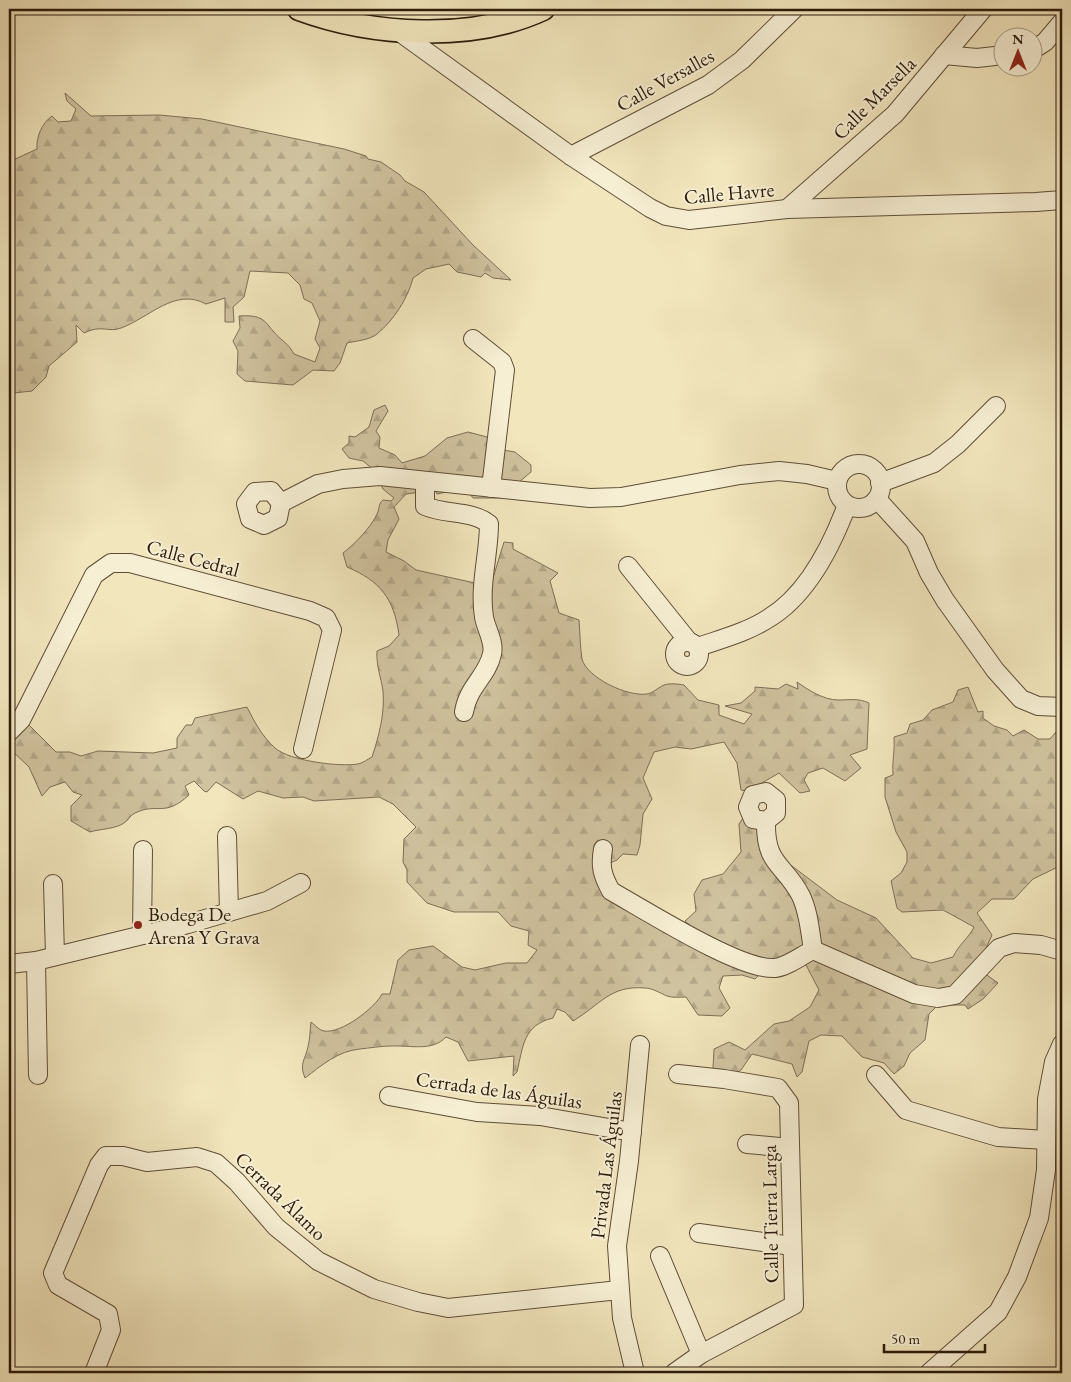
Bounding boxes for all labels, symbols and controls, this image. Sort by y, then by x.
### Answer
north arrow [994,28,1044,78]
text: N [1012,30,1024,48]
street label: Calle Versalles [612,42,718,118]
street label: Calle Marsella [827,51,921,145]
street label: Calle Havre [683,176,775,210]
street label: Calle Cedral [144,533,242,583]
place label: Bodega De Arena Y Grava [147,901,260,950]
marker: Bodega De Arena Y Grava [132,919,144,931]
street label: Cerrada de las Águilas [414,1065,584,1115]
street label: Privada Las Águilas [584,1090,628,1240]
street label: Calle Tierra Larga [756,1145,784,1283]
street label: Cerrada Álamo [230,1146,332,1246]
scale bar [884,1322,985,1354]
text: 50 m [891,1329,920,1348]

